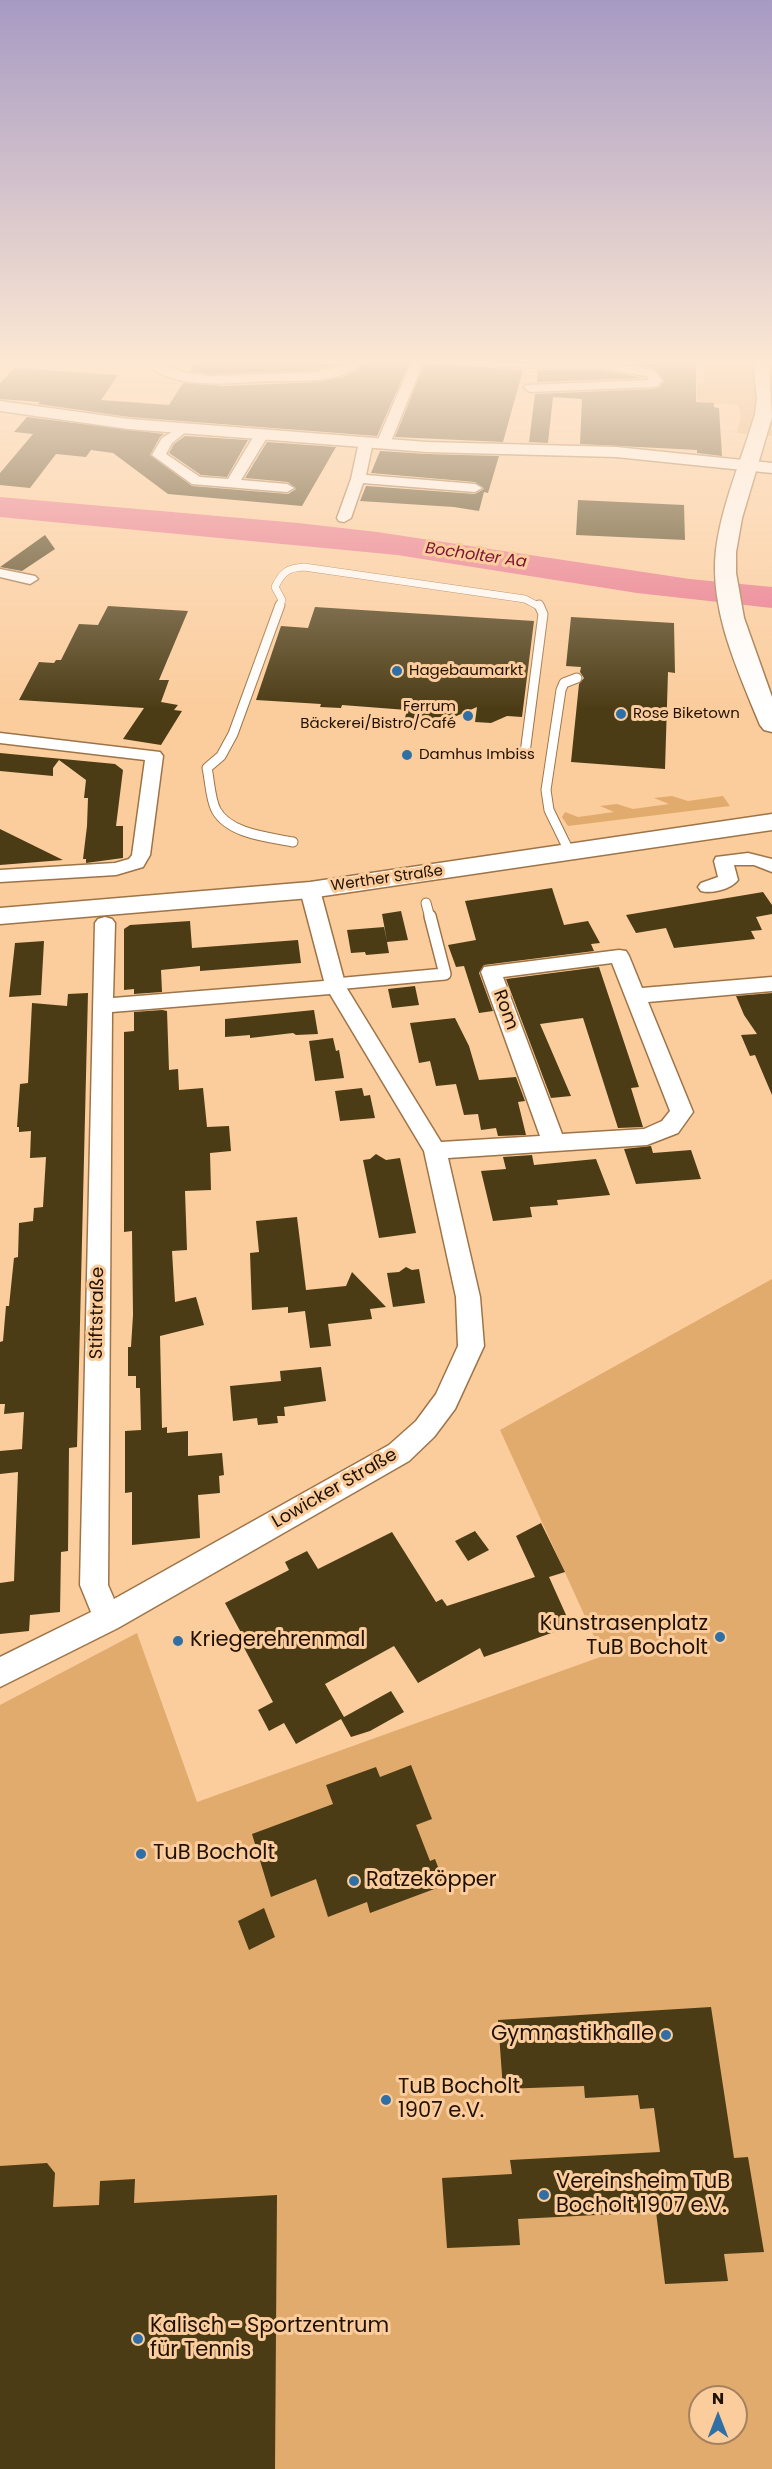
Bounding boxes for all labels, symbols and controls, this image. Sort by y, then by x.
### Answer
water label: Bocholter Aa [424,539,528,573]
place label: Hagebaumarkt [409,662,523,680]
marker: Hagebaumarkt [390,664,404,678]
place label: Ferrum Bäckerei/Bistro/Café [300,698,456,733]
place label: Rose Biketown [633,705,740,723]
marker: Rose Biketown [614,707,628,721]
marker: Ferrum Bäckerei/Bistro/Café [461,709,475,723]
place label: Damhus Imbiss [419,746,535,764]
marker: Damhus Imbiss [400,748,414,762]
street label: Werther Straße [330,862,444,896]
street label: Rom [488,987,522,1033]
street label: Stiftstraße [86,1267,110,1359]
street label: Lowicker Straße [269,1444,401,1534]
place label: Kunstrasenplatz TuB Bocholt [540,1612,708,1662]
place label: Kriegerehrenmal [190,1628,365,1654]
marker: Kunstrasenplatz TuB Bocholt [713,1630,727,1644]
marker: Kriegerehrenmal [171,1634,185,1648]
place label: TuB Bocholt [153,1841,275,1867]
marker: TuB Bocholt [134,1847,148,1861]
place label: Ratzeköpper [366,1868,497,1894]
marker: Ratzeköpper [347,1874,361,1888]
place label: Gymnastikhalle [491,2022,654,2048]
marker: Gymnastikhalle [659,2028,673,2042]
place label: TuB Bocholt 1907 e.V. [398,2075,520,2125]
marker: TuB Bocholt 1907 e.V. [379,2093,393,2107]
place label: Vereinsheim TuB Bocholt 1907 e.V. [556,2170,730,2220]
marker: Vereinsheim TuB Bocholt 1907 e.V. [537,2188,551,2202]
place label: Kalisch - Sportzentrum für Tennis [150,2314,389,2364]
marker: Kalisch - Sportzentrum für Tennis [131,2332,145,2346]
north arrow [688,2385,748,2445]
text: N [712,2387,724,2410]

